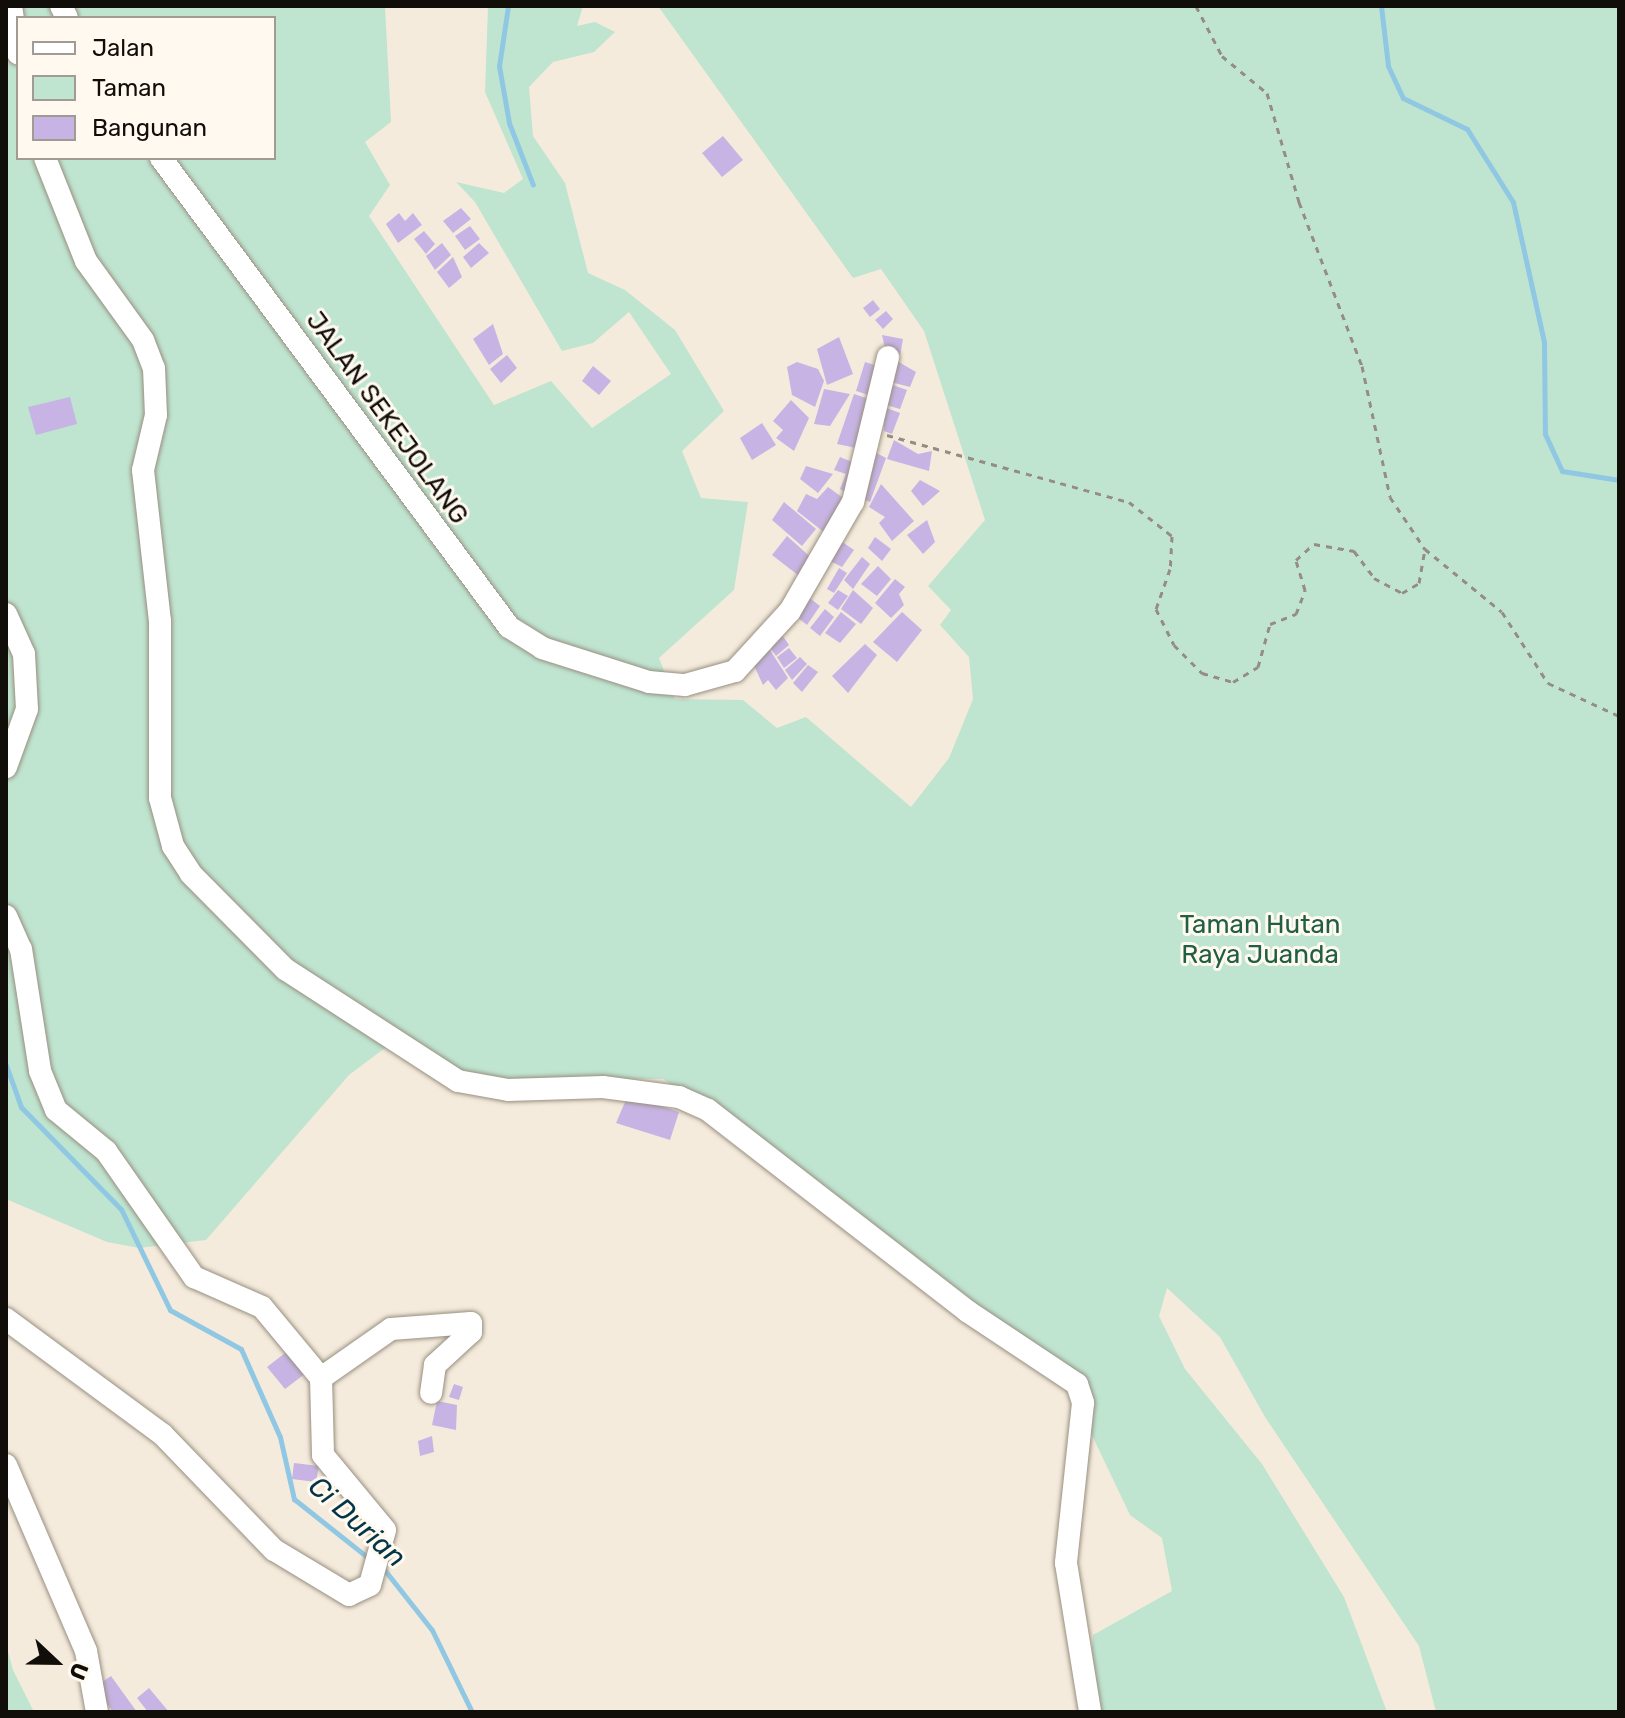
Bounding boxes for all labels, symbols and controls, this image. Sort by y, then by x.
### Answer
legend [16,16,276,160]
text: Jalan [92,34,154,62]
text: Taman [92,74,166,102]
text: Bangunan [92,114,207,142]
street label: JALAN SEKEJOLANG [299,306,475,530]
park label: Taman Hutan Raya Juanda [1179,909,1341,970]
water label: Ci Durian [301,1470,413,1574]
north arrow [16,1622,96,1702]
text: U [63,1659,94,1684]

